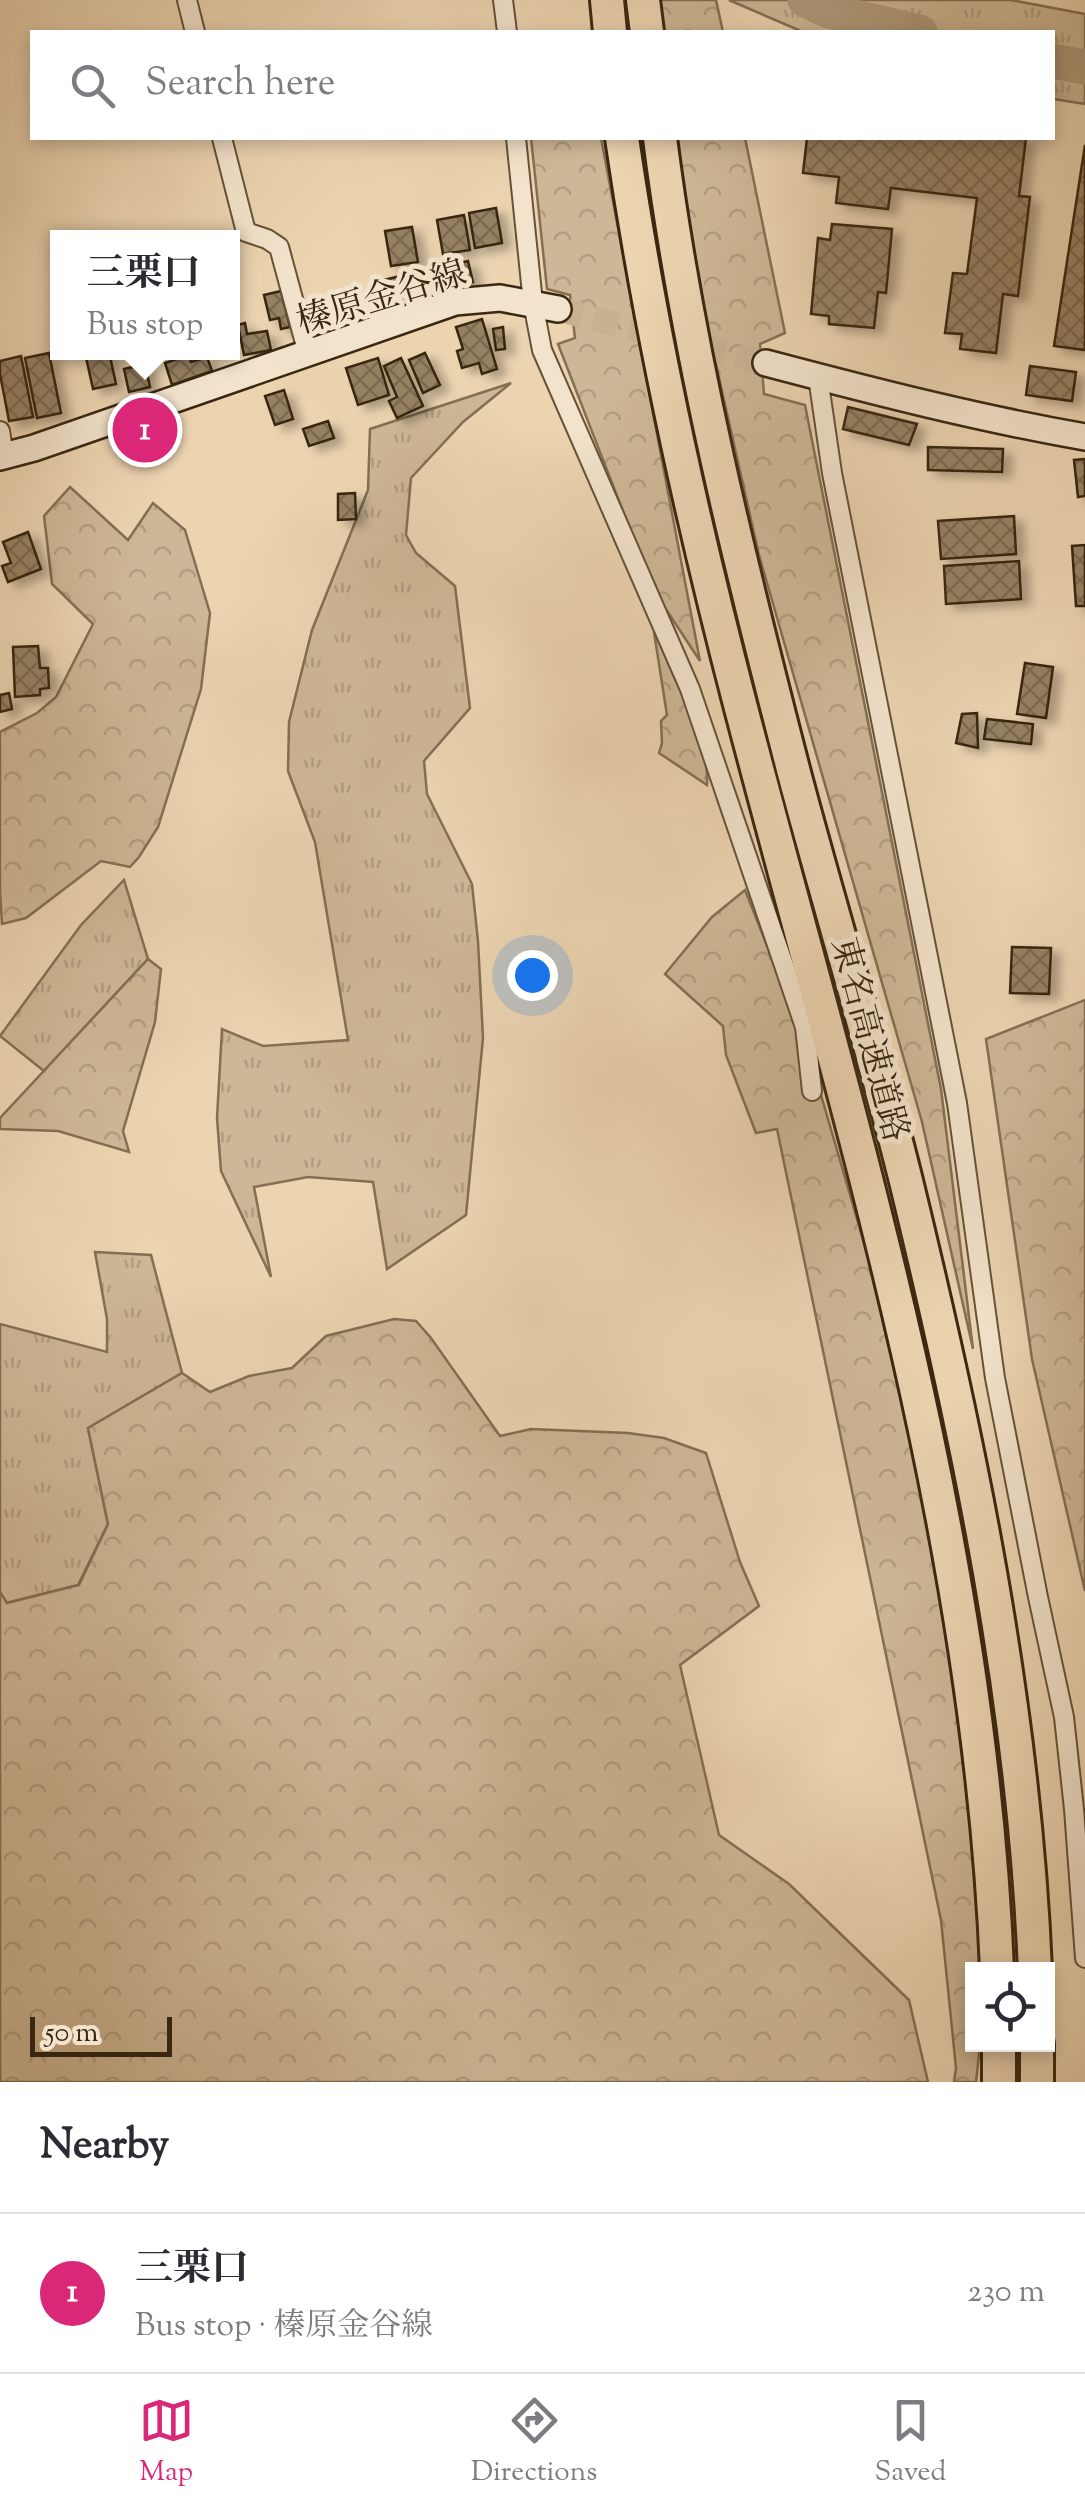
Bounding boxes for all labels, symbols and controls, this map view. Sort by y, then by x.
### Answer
search box [30,30,1055,140]
icon: search [65,58,120,113]
text: Search here [145,58,336,112]
popup [50,230,240,360]
text: 三栗口 [87,249,201,303]
street label: 榛原金谷線 [291,249,473,349]
text: Bus stop [87,303,203,349]
pin: 1 [112,392,178,468]
street label: 東名高速道路 [816,932,919,1148]
your location [507,950,558,1001]
map controls [965,1962,1055,2052]
button: locate [965,1962,1055,2052]
scale bar [30,2012,172,2056]
text: 50 m [45,2014,99,2054]
text: Nearby [40,2117,169,2177]
text: 三栗口 [135,2244,249,2298]
text: 1 [67,2270,78,2316]
text: 230 m [967,2270,1045,2316]
text: Bus stop · 榛原金谷線 [135,2304,433,2350]
tab: Map [139,2393,194,2493]
tab: Directions [471,2393,597,2493]
tab: Saved [874,2393,946,2493]

